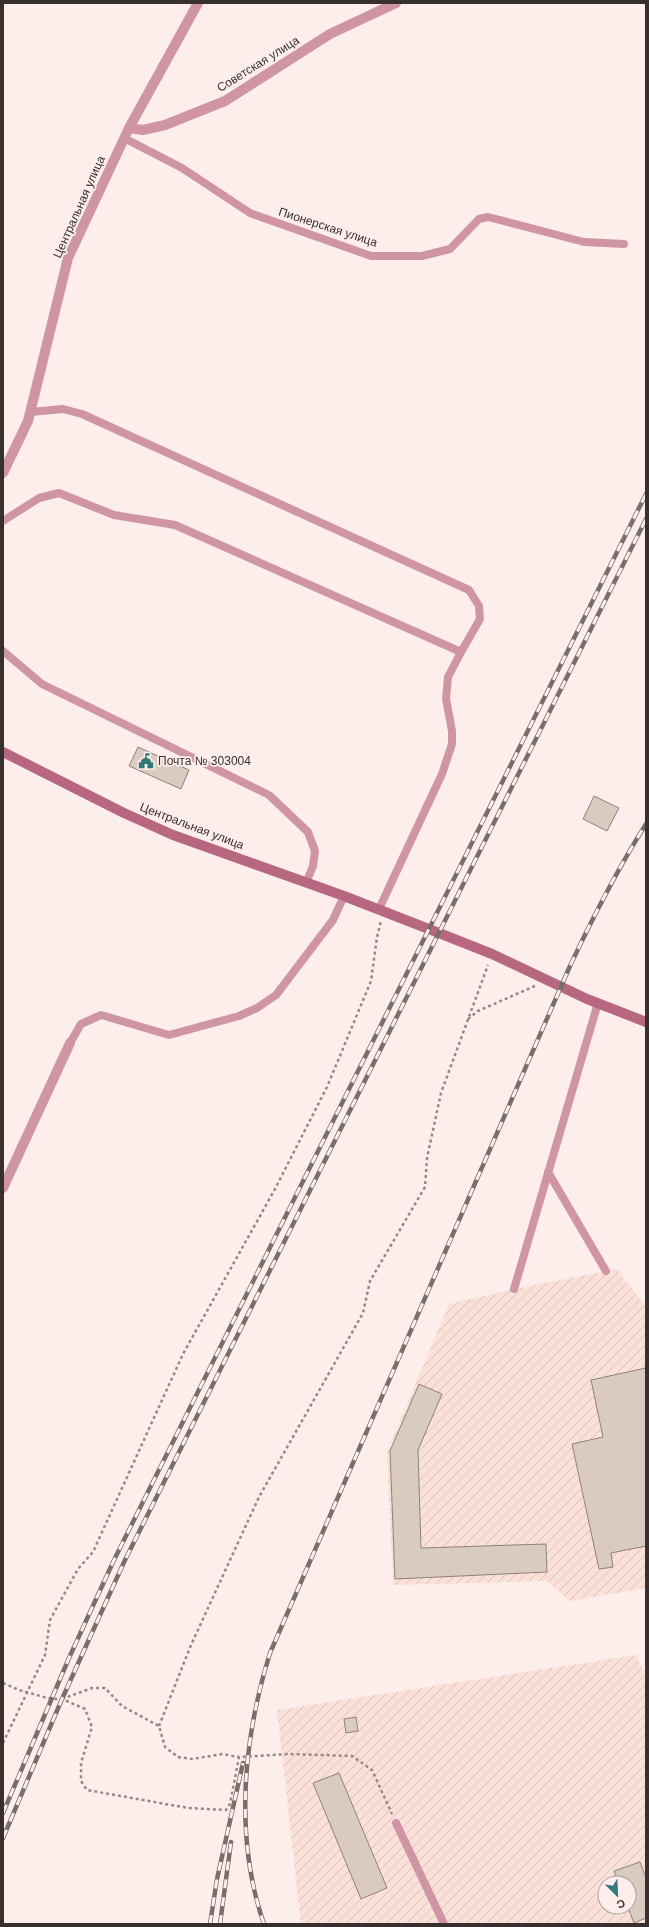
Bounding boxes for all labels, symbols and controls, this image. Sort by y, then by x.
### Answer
street label: Советская улица [214,33,302,95]
street label: Центральная улица [50,153,108,260]
street label: Пионерская улица [277,204,379,250]
public building icon: Почта № 303004 [137,752,155,770]
place label: Почта № 303004 [158,754,251,768]
street label: Центральная улица [138,800,246,852]
north arrow [597,1875,637,1915]
text: С [615,1897,627,1911]

